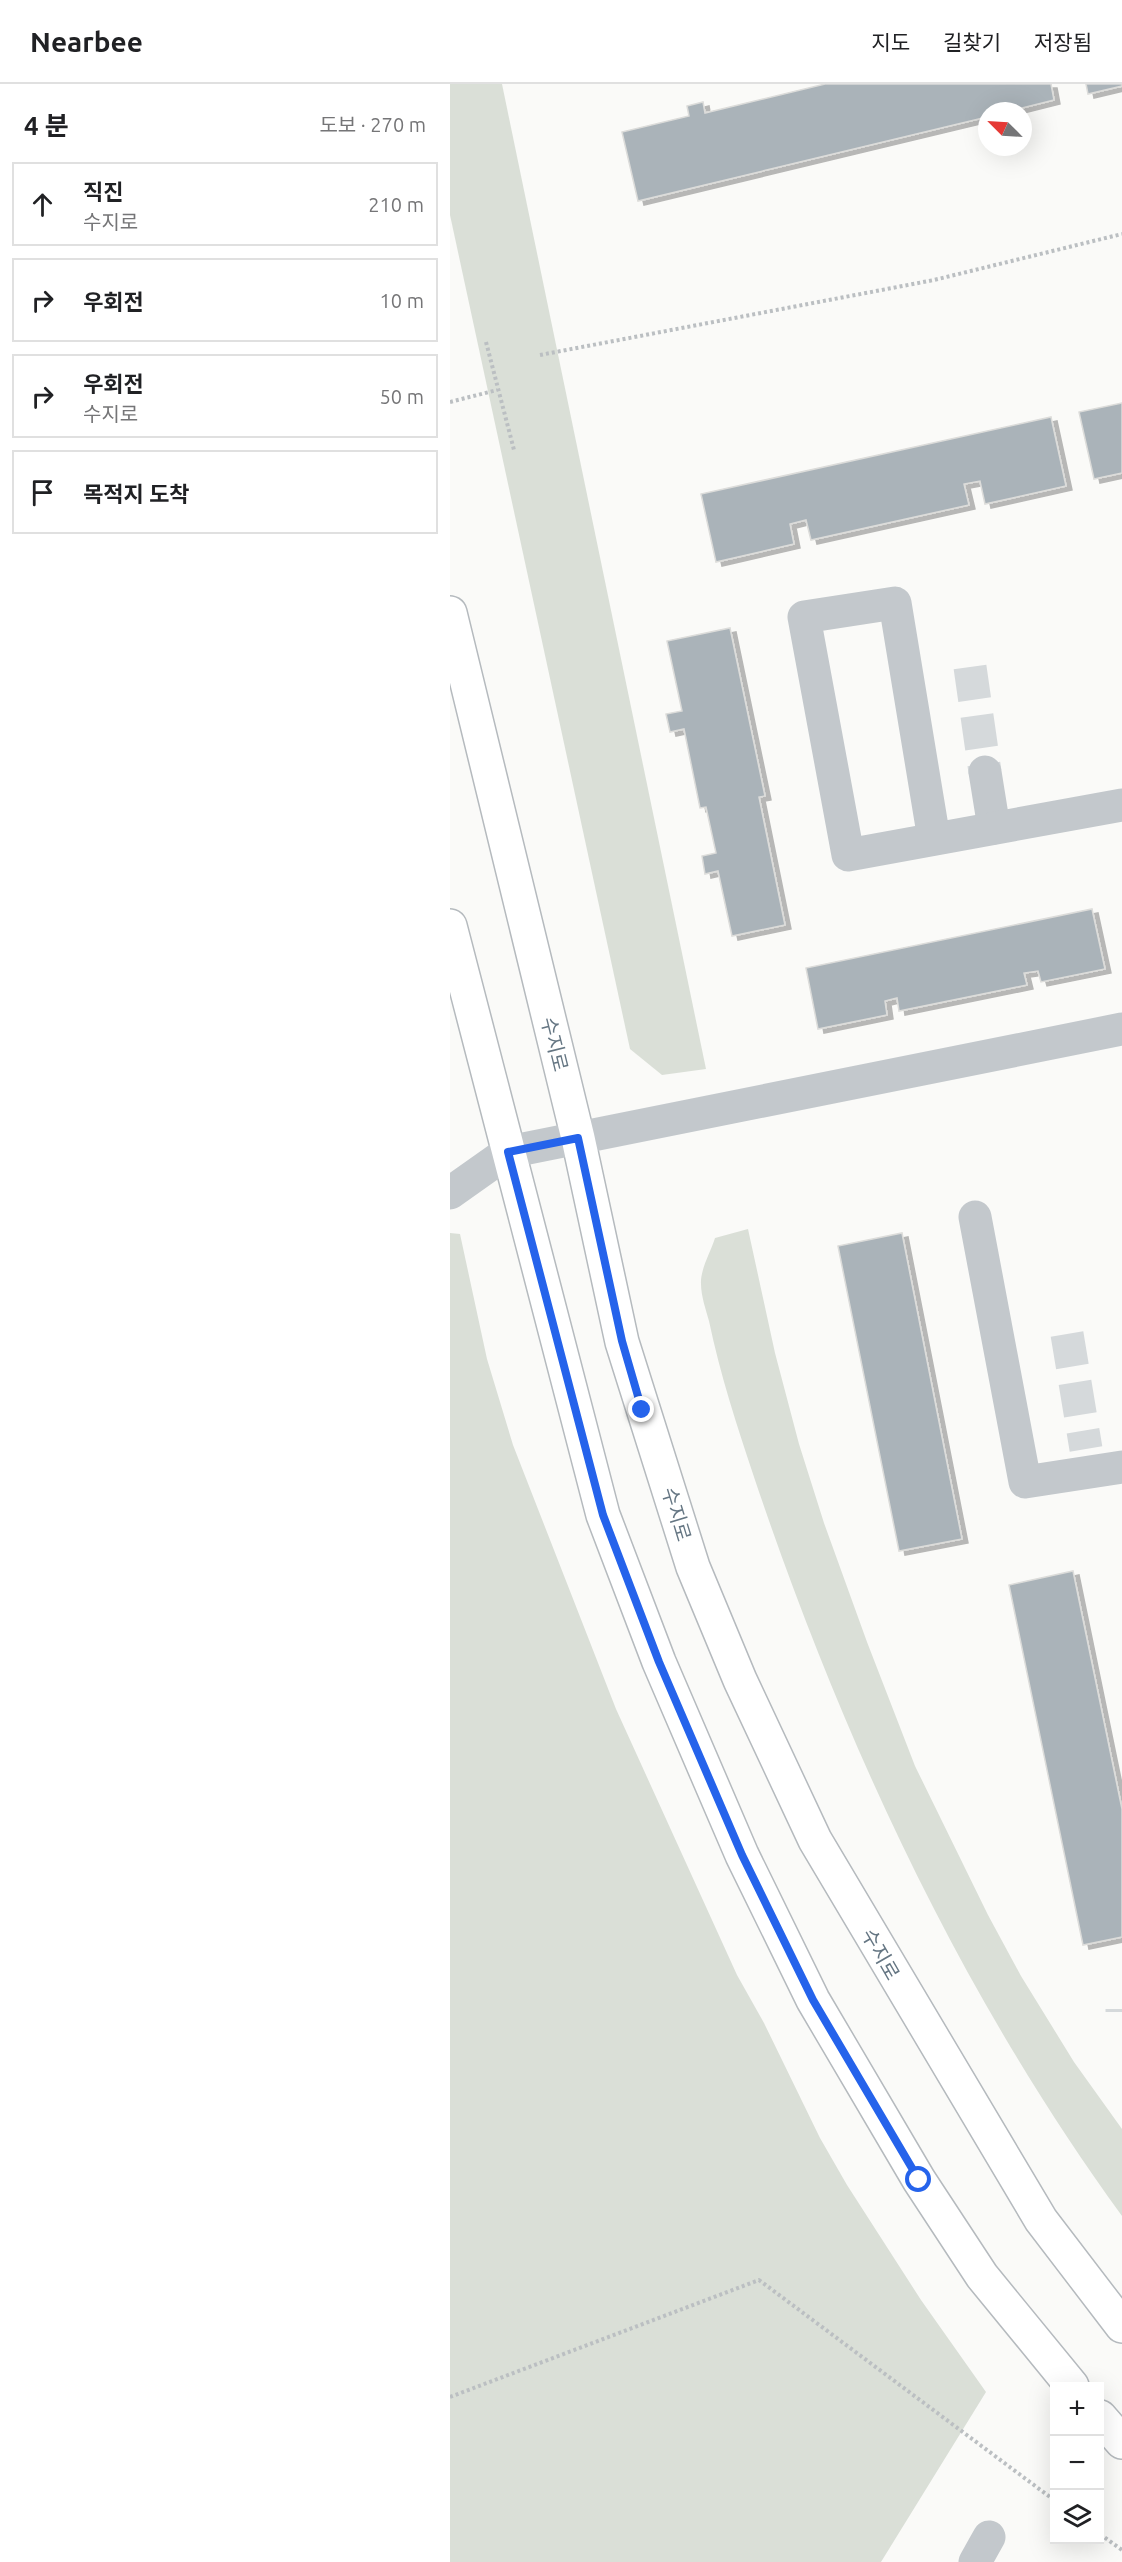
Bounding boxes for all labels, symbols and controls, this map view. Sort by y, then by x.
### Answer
text: Nearbee [30,26,143,57]
text: 지도 [871,30,910,54]
text: 길찾기 [943,30,1001,54]
text: 저장됨 [1034,30,1092,54]
north arrow [978,102,1032,156]
text: 4 분 [24,111,69,140]
text: 도보 · 270 m [319,113,426,136]
text: 직진 [83,179,123,204]
icon: ahead [26,188,59,221]
text: 210 m [368,193,424,216]
text: 수지로 [83,210,138,233]
icon: right [26,284,59,317]
text: 우회전 [83,289,144,314]
text: 10 m [380,289,424,312]
text: 우회전 [83,371,144,396]
icon: right [26,380,59,413]
text: 50 m [380,385,424,408]
text: 수지로 [83,402,138,425]
icon: arrive [26,476,59,509]
text: 목적지 도착 [83,481,189,506]
street label: 수지로 [537,1014,573,1074]
route end [628,1396,654,1422]
street label: 수지로 [658,1484,696,1544]
street label: 수지로 [857,1924,905,1984]
route start [905,2166,931,2192]
map controls [1050,2382,1104,2544]
button: + [1050,2382,1104,2436]
button: − [1050,2436,1104,2490]
button: layers [1050,2490,1104,2544]

